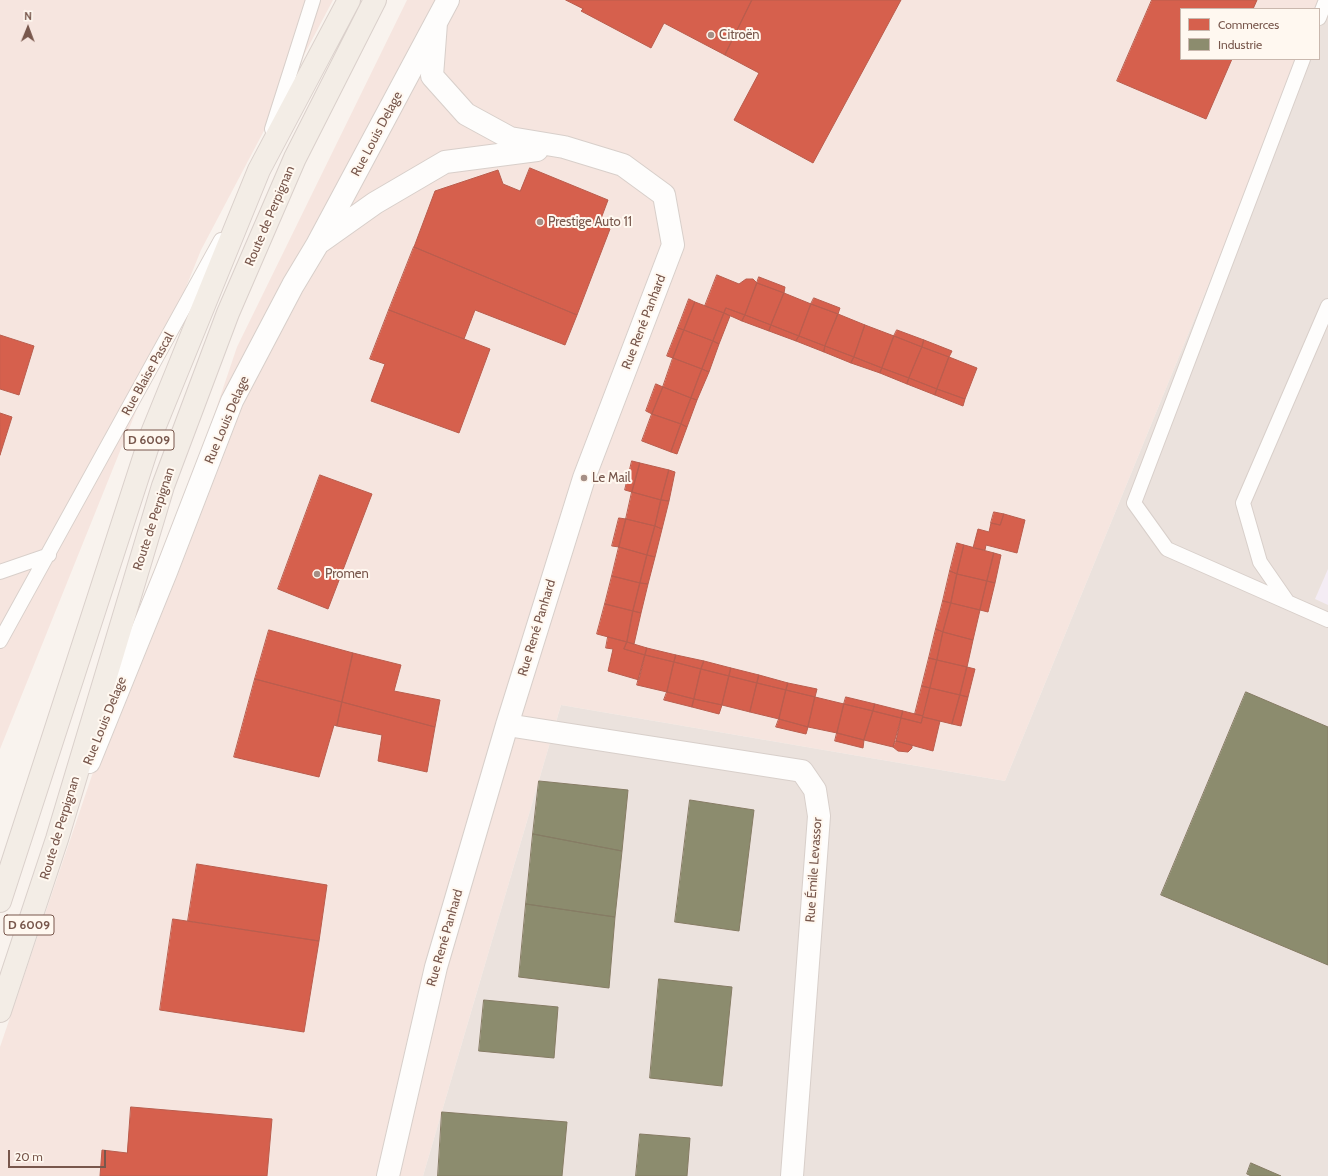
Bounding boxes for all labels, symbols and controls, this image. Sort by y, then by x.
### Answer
north arrow [8,8,48,48]
legend [1180,8,1320,60]
text: N [24,9,32,23]
text: Commerces [1218,17,1279,32]
place label: Citroën [719,27,760,43]
marker: Citroën [706,30,716,40]
text: Industrie [1218,37,1262,52]
street label: Rue Louis Delage [348,89,406,179]
street label: Route de Perpignan [242,163,298,269]
place label: Prestige Auto 11 [548,214,632,230]
marker: Prestige Auto 11 [535,217,545,227]
street label: Rue René Panhard [619,272,669,372]
street label: Rue Blaise Pascal [119,330,177,418]
street label: Rue Louis Delage [201,374,253,466]
road number: D 6009 [124,430,174,450]
street label: Route de Perpignan [130,465,178,573]
place label: Le Mail [592,470,631,486]
marker: Le Mail [579,473,589,483]
place label: Promen [325,566,369,582]
marker: Promen [312,569,322,579]
street label: Rue René Panhard [515,578,559,678]
street label: Rue Louis Delage [80,675,130,767]
street label: Route de Perpignan [37,774,83,882]
street label: Rue Émile Levassor [803,817,825,923]
street label: Rue René Panhard [424,888,466,988]
road number: D 6009 [4,915,54,935]
scale bar [10,1142,108,1168]
text: 20 m [15,1149,43,1164]

